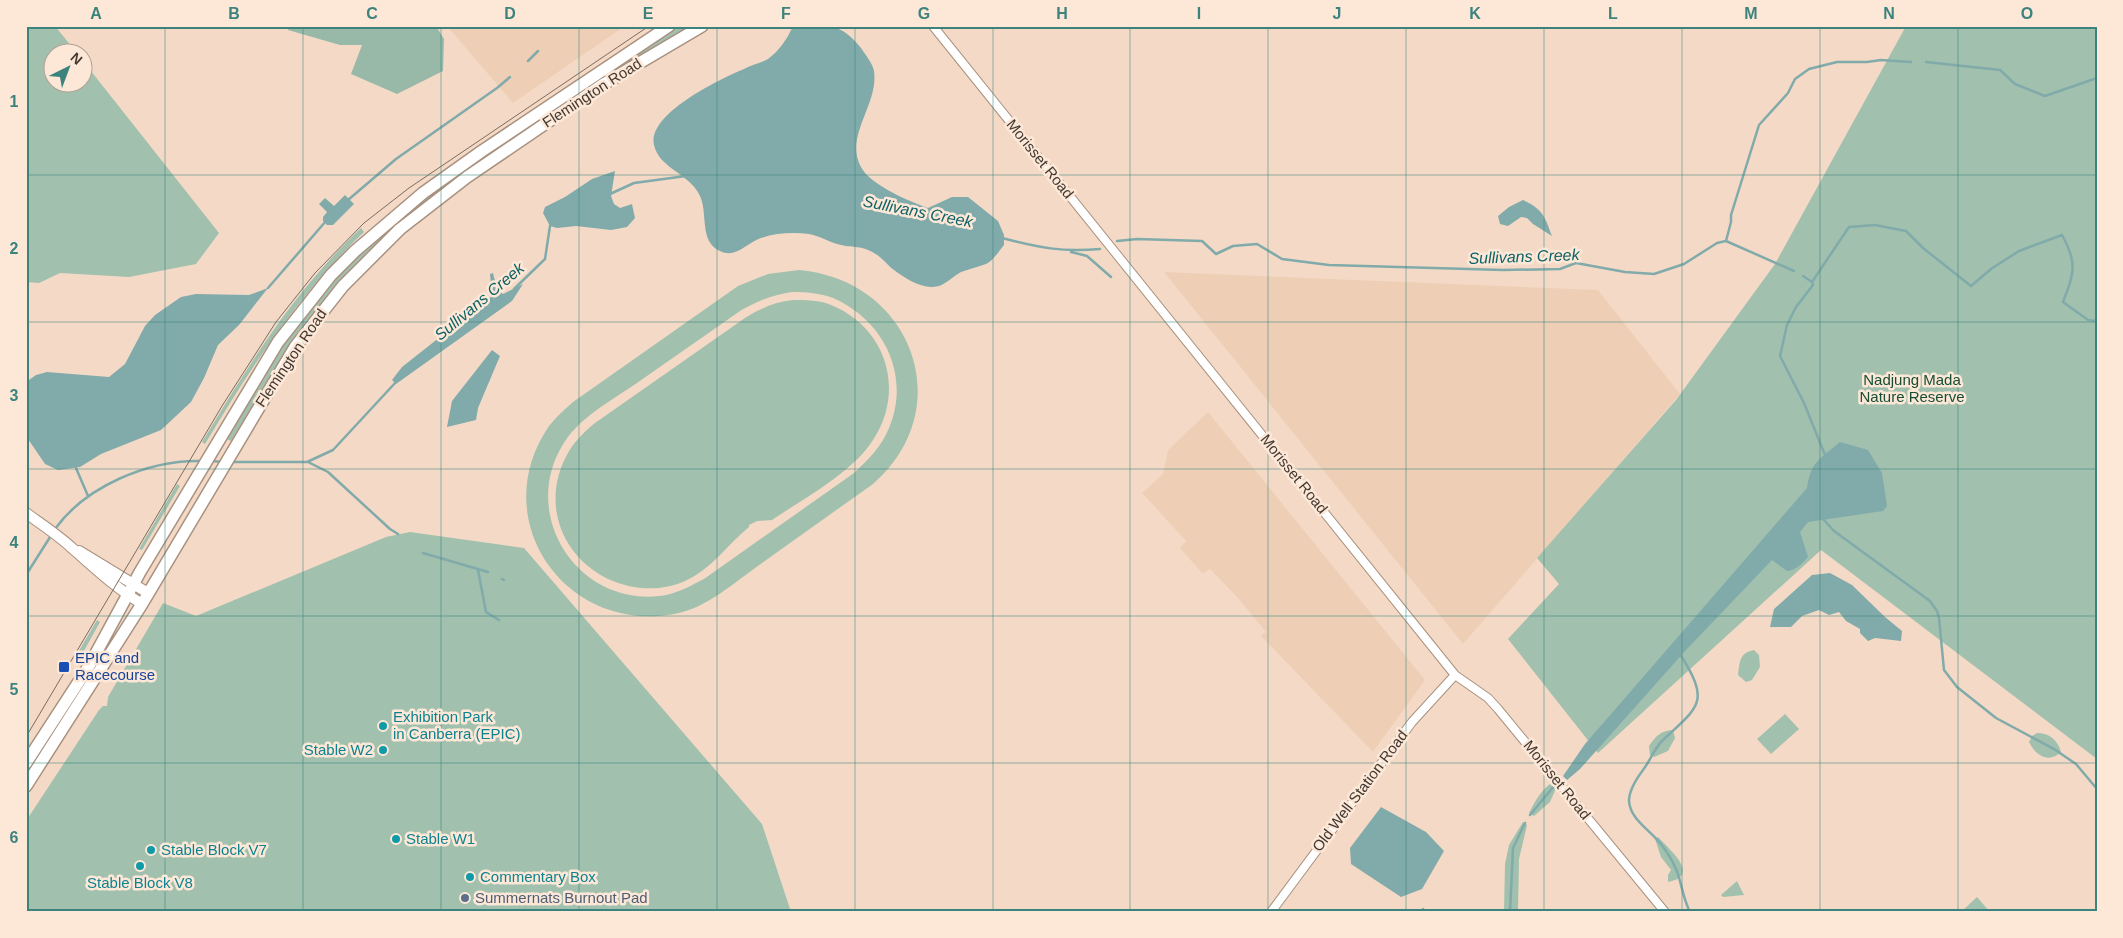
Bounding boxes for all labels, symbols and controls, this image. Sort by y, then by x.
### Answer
text: A [90,5,102,22]
text: B [228,5,240,22]
text: C [366,5,378,22]
text: D [504,5,516,22]
text: E [643,5,654,22]
text: F [781,5,791,22]
text: G [918,5,930,22]
text: H [1056,5,1068,22]
text: I [1197,5,1201,22]
text: J [1333,5,1341,22]
text: K [1469,5,1481,22]
text: L [1608,5,1618,22]
text: M [1744,5,1758,22]
text: N [1883,5,1895,22]
text: O [2021,5,2033,22]
north arrow [42,42,92,92]
text: N [68,49,86,68]
street label: Flemington Road [539,54,644,131]
text: 1 [10,93,19,110]
street label: Morisset Road [1003,116,1077,202]
water label: Sullivans Creek [862,193,975,231]
text: 2 [10,240,19,257]
water label: Sullivans Creek [1468,246,1581,267]
water label: Sullivans Creek [431,259,528,344]
street label: Flemington Road [252,306,330,410]
park label: Nadjung Mada Nature Reserve [1859,371,1965,405]
text: 3 [10,387,19,404]
street label: Morisset Road [1257,431,1331,517]
text: 4 [10,534,19,551]
place label: EPIC and Racecourse [75,649,155,683]
marker: EPIC and Racecourse [57,660,71,674]
text: 5 [10,681,19,698]
place label: Exhibition Park in Canberra (EPIC) [393,708,521,742]
marker: Exhibition Park in Canberra (EPIC) [377,720,389,732]
street label: Old Well Station Road [1308,727,1411,855]
street label: Morisset Road [1520,737,1594,823]
place label: Stable W2 [304,741,373,758]
marker: Stable W2 [377,744,389,756]
text: 6 [10,829,19,846]
place label: Stable W1 [406,830,475,847]
marker: Stable W1 [390,833,402,845]
place label: Stable Block V7 [161,841,267,858]
marker: Stable Block V7 [145,844,157,856]
marker: Stable Block V8 [134,860,146,872]
place label: Commentary Box [480,868,596,885]
marker: Commentary Box [464,871,476,883]
place label: Stable Block V8 [87,874,193,891]
place label: Summernats Burnout Pad [475,889,648,906]
marker: Summernats Burnout Pad [459,892,471,904]

